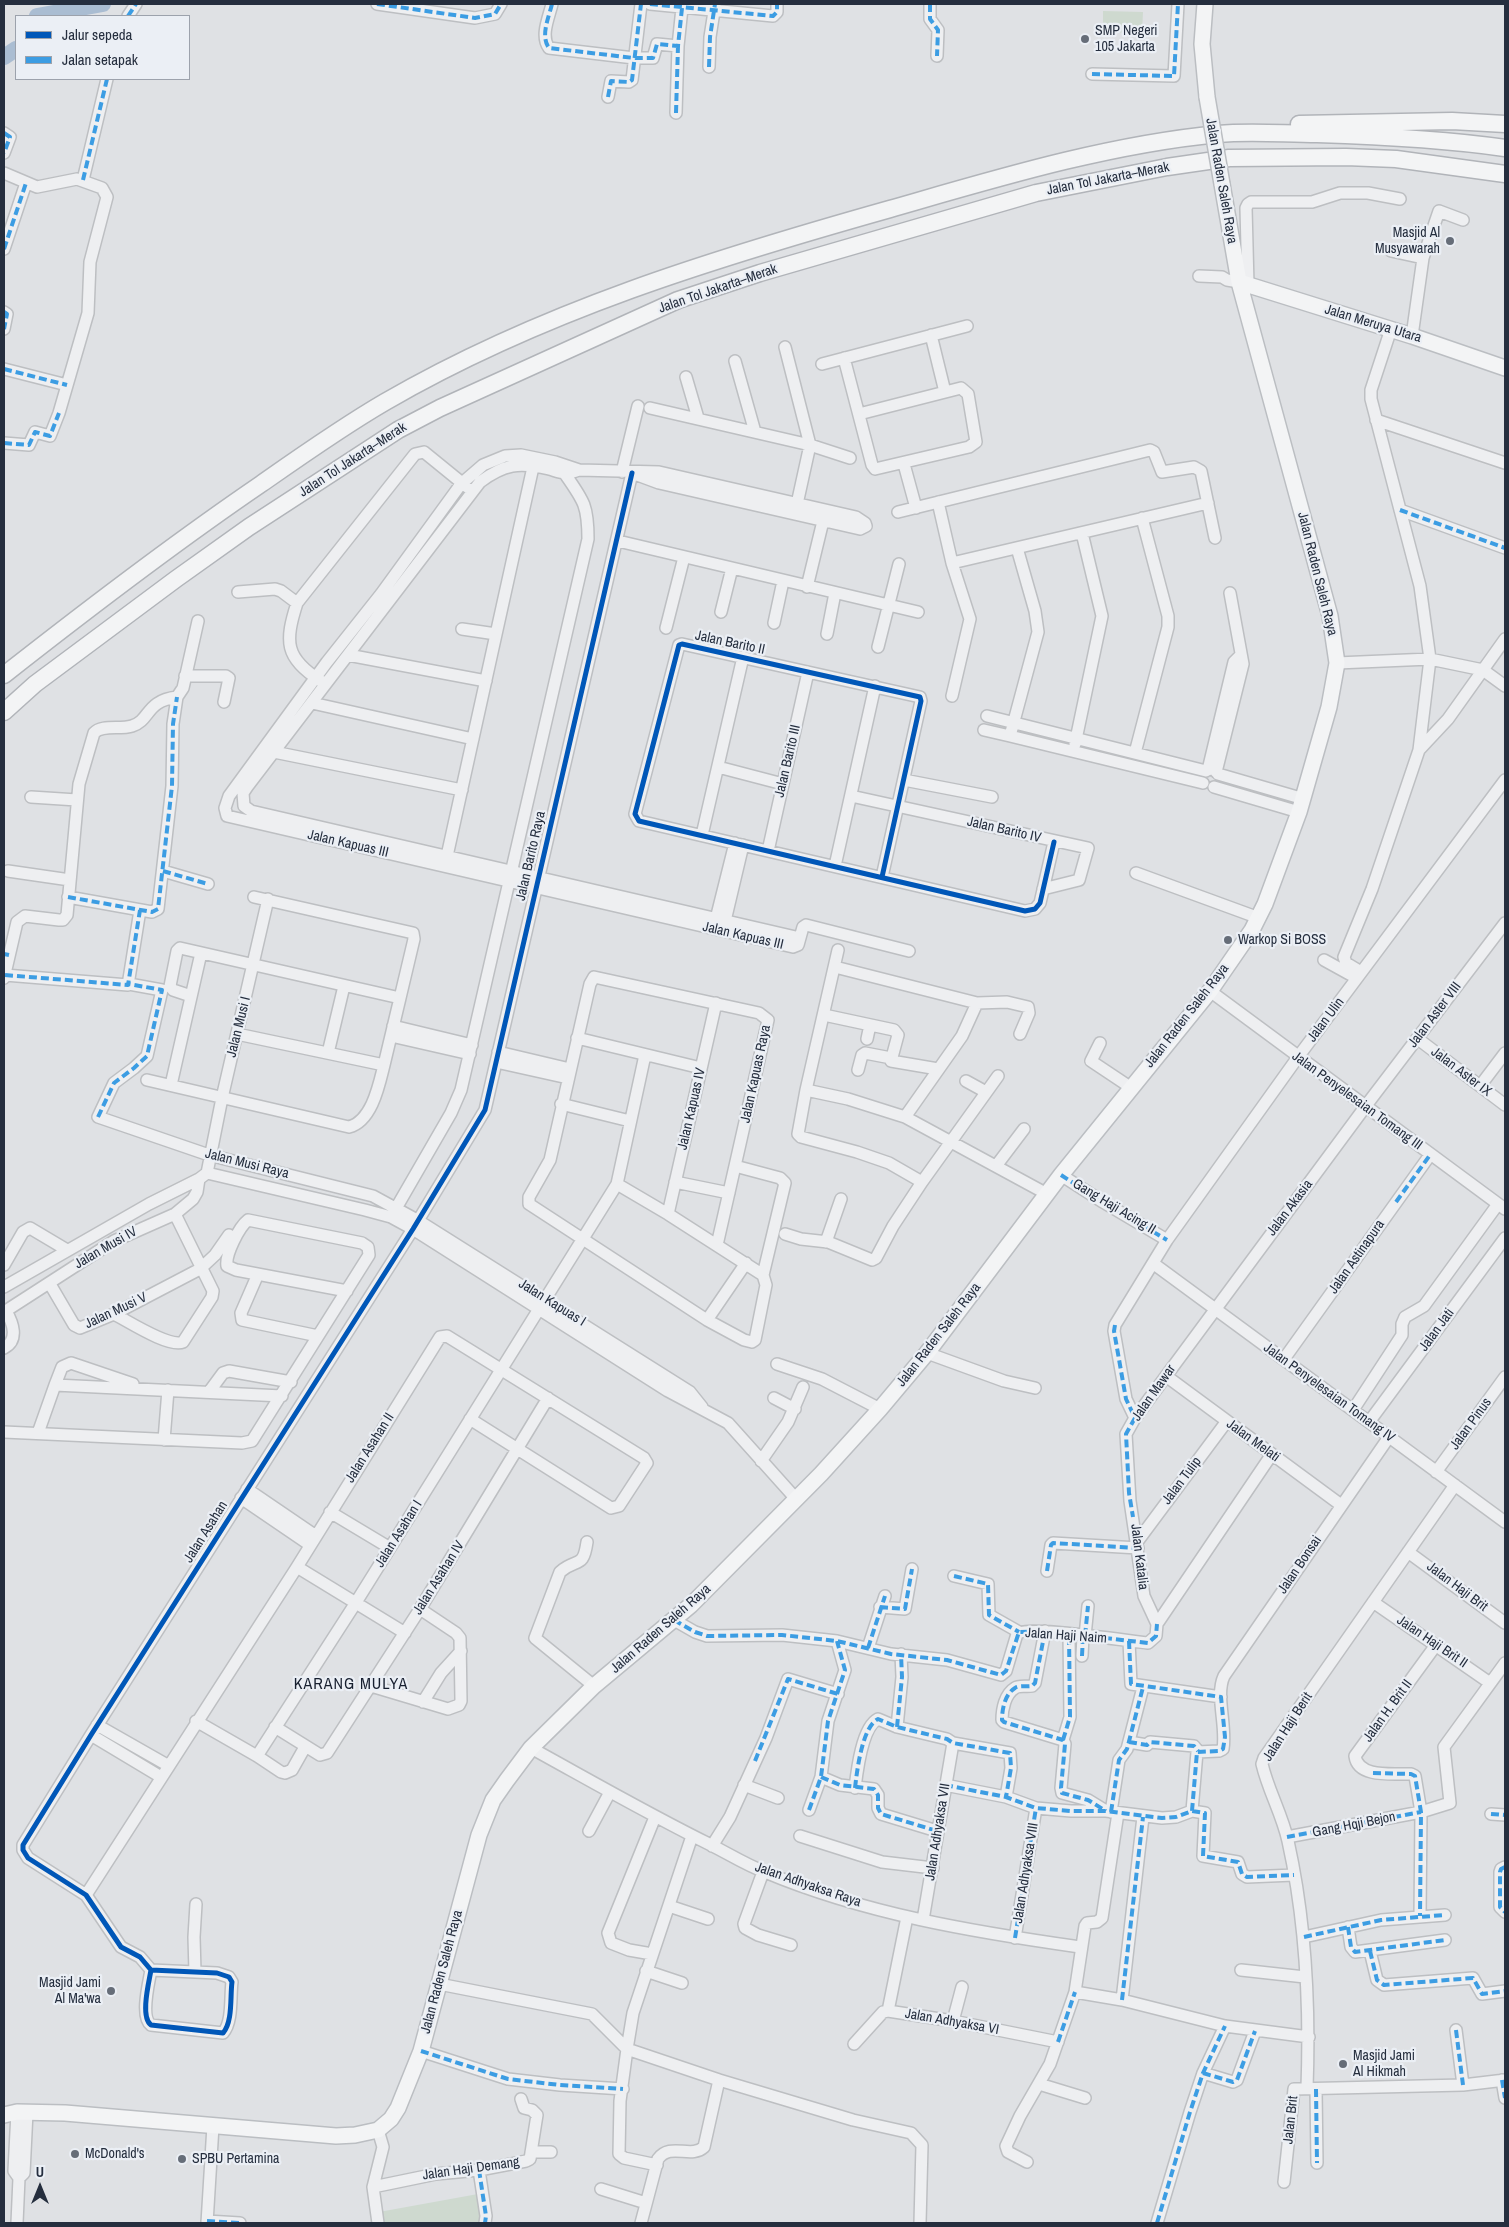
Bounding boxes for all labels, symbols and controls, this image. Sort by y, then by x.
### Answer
legend [15,15,190,80]
place label: SMP Negeri 105 Jakarta [1095,23,1158,56]
text: Jalur sepeda [62,24,132,45]
marker: SMP Negeri 105 Jakarta [1079,33,1091,45]
text: Jalan setapak [62,49,138,70]
street label: Jalan Raden Saleh Raya [1202,117,1240,245]
street label: Jalan Tol Jakarta–Merak [1045,159,1171,199]
place label: Masjid Al Musyawarah [1375,225,1440,258]
marker: Masjid Al Musyawarah [1444,235,1456,247]
street label: Jalan Tol Jakarta–Merak [656,261,780,317]
street label: Jalan Meruya Utara [1323,301,1423,347]
street label: Jalan Tol Jakarta–Merak [296,419,410,501]
street label: Jalan Raden Saleh Raya [1293,510,1341,638]
street label: Jalan Barito II [694,627,766,659]
street label: Jalan Barito III [771,723,805,799]
street label: Jalan Barito Raya [513,810,549,902]
street label: Jalan Barito IV [965,813,1043,847]
street label: Jalan Kapuas III [306,827,390,861]
street label: Jalan Kapuas III [701,919,785,953]
place label: Warkop Si BOSS [1238,932,1326,948]
marker: Warkop Si BOSS [1222,934,1234,946]
street label: Jalan Raden Saleh Raya [1141,961,1233,1071]
street label: Jalan Aster VIII [1405,979,1465,1051]
street label: Jalan Musi I [223,995,255,1059]
street label: Jalan Ulin [1304,995,1348,1045]
street label: Jalan Kapuas Raya [737,1024,775,1124]
street label: Jalan Aster IX [1427,1044,1495,1100]
street label: Jalan Penyelesaian Tomang III [1289,1048,1425,1154]
street label: Jalan Kapuas IV [674,1066,710,1152]
street label: Jalan Musi Raya [203,1146,291,1182]
street label: Gang Haji Acing II [1069,1176,1159,1238]
street label: Jalan Akasia [1264,1177,1316,1239]
street label: Jalan Astinapura [1325,1217,1389,1297]
street label: Jalan Musi IV [72,1223,140,1273]
street label: Jalan Kapuas I [515,1276,589,1330]
street label: Jalan Raden Saleh Raya [893,1280,985,1390]
street label: Jalan Musi V [82,1289,150,1333]
street label: Jalan Jati [1416,1305,1458,1355]
street label: Jalan Penyelesaian Tomang IV [1260,1340,1398,1446]
street label: Jalan Mawar [1128,1362,1180,1424]
street label: Jalan Pinus [1447,1395,1495,1453]
street label: Jalan Asahan II [342,1410,398,1486]
street label: Jalan Melati [1223,1416,1283,1466]
street label: Jalan Tulip [1159,1454,1205,1508]
street label: Jalan Asahan I [372,1497,426,1571]
street label: Jalan Asahan [180,1498,232,1566]
street label: Jalan Katalia [1127,1523,1151,1591]
street label: Jalan Bonsai [1274,1533,1326,1597]
street label: Jalan Asahan IV [410,1538,468,1618]
street label: Jalan Haji Brit [1423,1559,1491,1615]
street label: Jalan Raden Saleh Raya [608,1581,714,1677]
street label: Jalan Haji Brit II [1393,1612,1471,1672]
street label: Jalan Haji Naim [1025,1625,1107,1647]
district label: KARANG MULYA [292,1675,410,1695]
street label: Jalan H. Brit II [1360,1677,1416,1745]
street label: Jalan Haji Berit [1260,1690,1316,1764]
street label: Jalan Adhyaksa VII [922,1782,954,1882]
street label: Gang Hqji Bejon [1311,1809,1397,1841]
street label: Jalan Adhyaksa VIII [1010,1822,1042,1924]
street label: Jalan Adhyaksa Raya [753,1859,863,1911]
street label: Jalan Raden Saleh Raya [417,1908,467,2036]
place label: Masjid Jami Al Ma'wa [39,1975,101,2008]
marker: Masjid Jami Al Ma'wa [105,1985,117,1997]
street label: Jalan Adhyaksa VI [904,2005,1000,2039]
place label: Masjid Jami Al Hikmah [1353,2048,1415,2080]
marker: Masjid Jami Al Hikmah [1337,2058,1349,2070]
street label: Jalan Brit [1280,2095,1302,2145]
place label: McDonald's [85,2146,145,2162]
marker: McDonald's [69,2148,81,2160]
place label: SPBU Pertamina [192,2151,279,2167]
marker: SPBU Pertamina [176,2153,188,2165]
street label: Jalan Haji Demang [421,2154,521,2184]
north arrow [15,2162,65,2212]
text: U [36,2163,44,2181]

